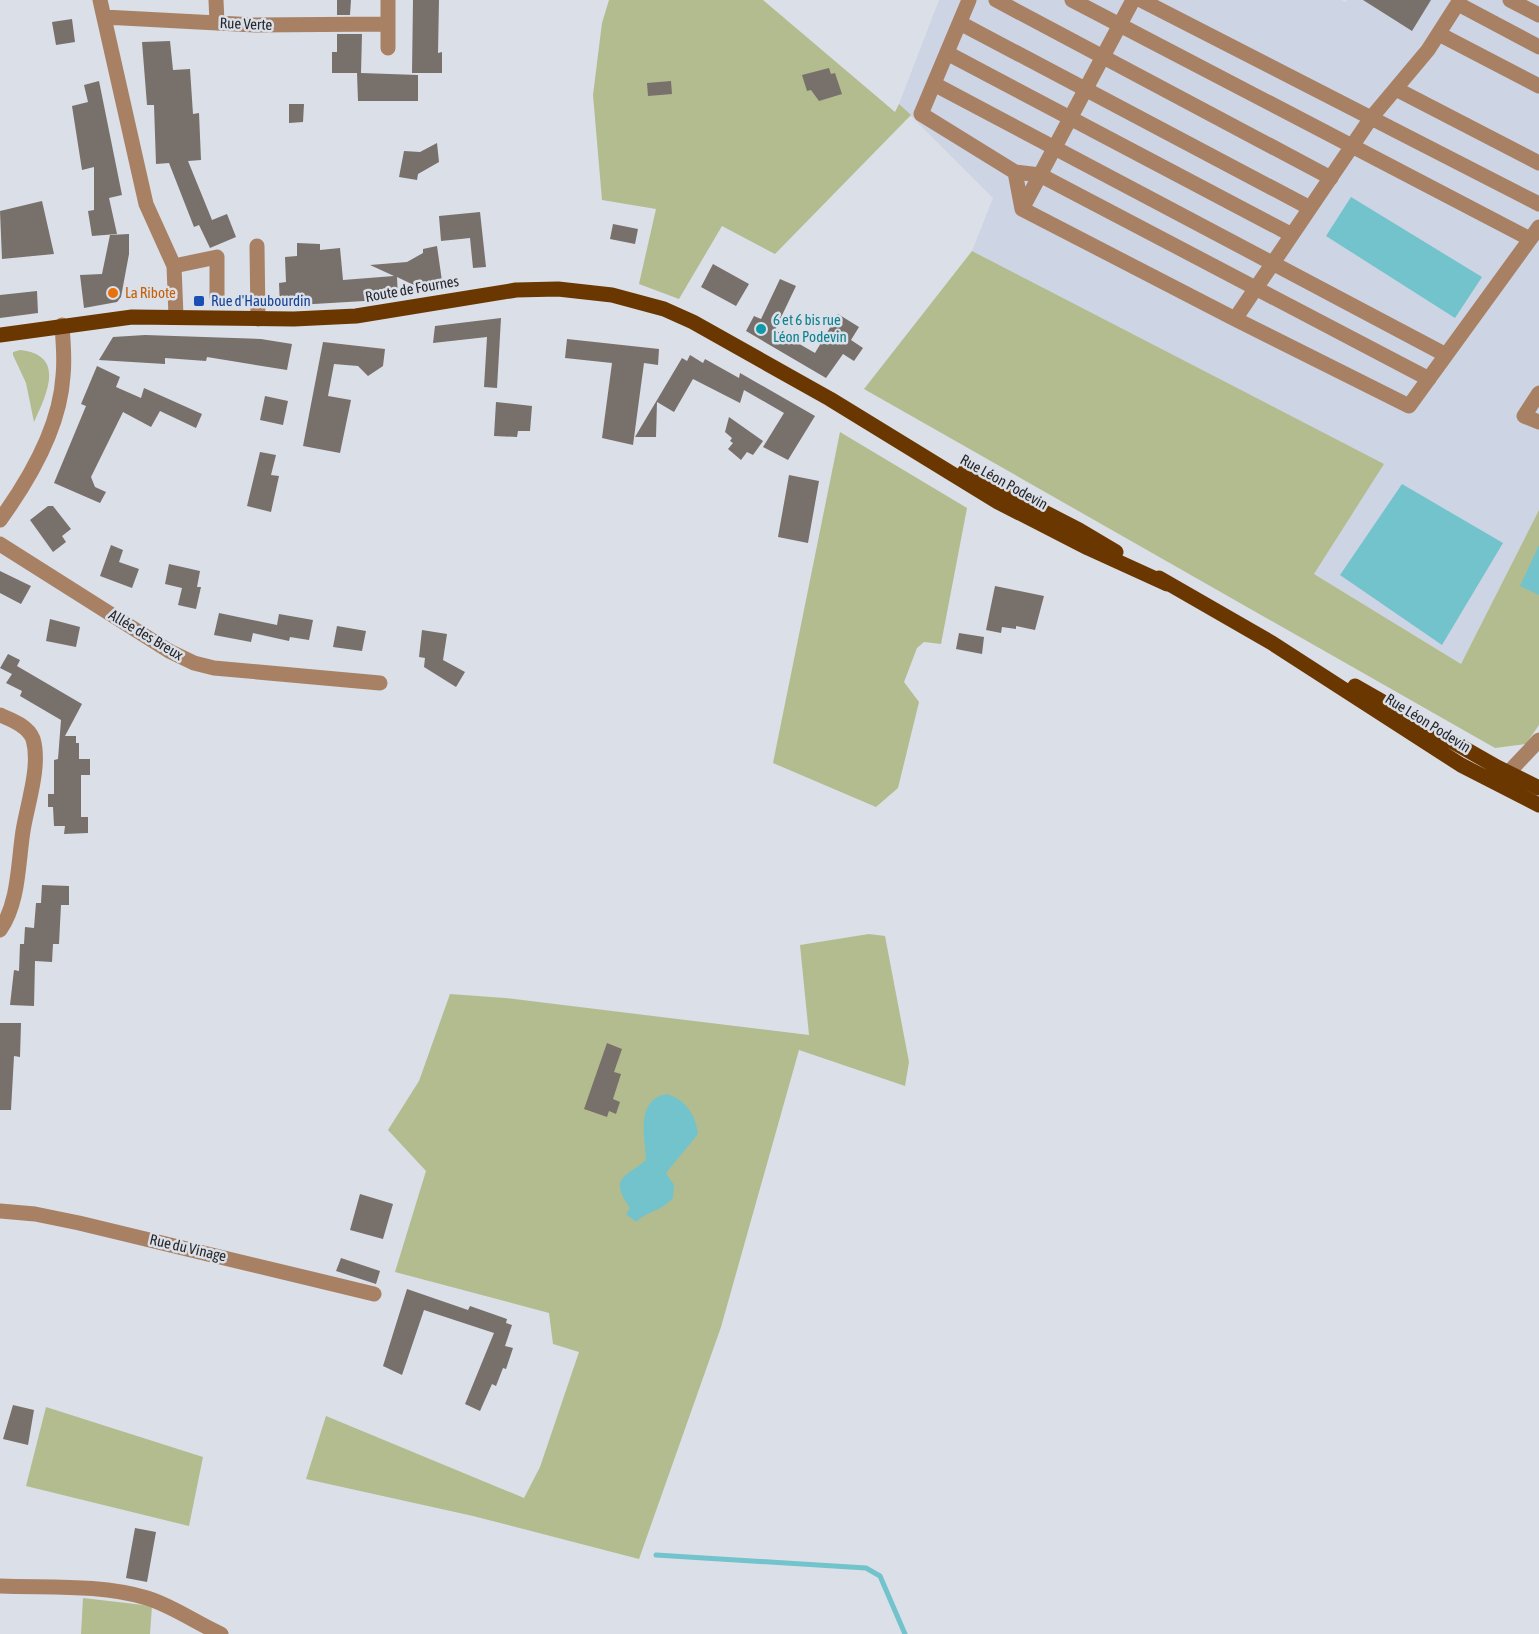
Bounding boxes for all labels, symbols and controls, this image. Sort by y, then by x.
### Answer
street label: Rue Verte [219,14,273,33]
street label: Route de Fournes [364,272,460,305]
place label: La Ribote [125,284,176,301]
marker: La Ribote [106,286,120,300]
place label: Rue d'Haubourdin [211,292,311,309]
marker: Rue d'Haubourdin [192,294,206,308]
place label: 6 et 6 bis rue Léon Podevin [773,311,847,345]
marker: 6 et 6 bis rue Léon Podevin [754,322,768,336]
street label: Rue Léon Podevin [957,451,1051,513]
street label: Allée des Breux [106,606,186,663]
street label: Rue Léon Podevin [1382,690,1474,756]
street label: Rue du Vinage [148,1230,228,1265]

